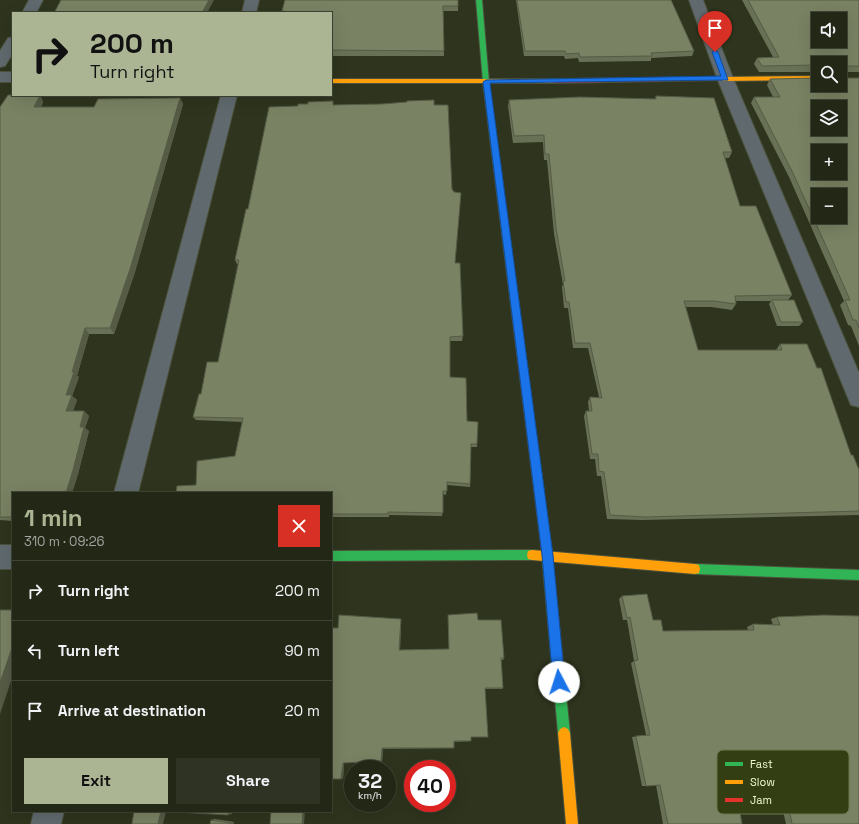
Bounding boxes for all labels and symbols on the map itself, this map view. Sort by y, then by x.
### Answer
pin [698,11,732,52]
position arrow [538,661,580,703]
legend [717,750,849,814]
text: Fast [750,757,773,771]
speed limit sign: 40 [404,760,456,812]
text: Slow [750,775,775,789]
text: Jam [750,793,772,807]

